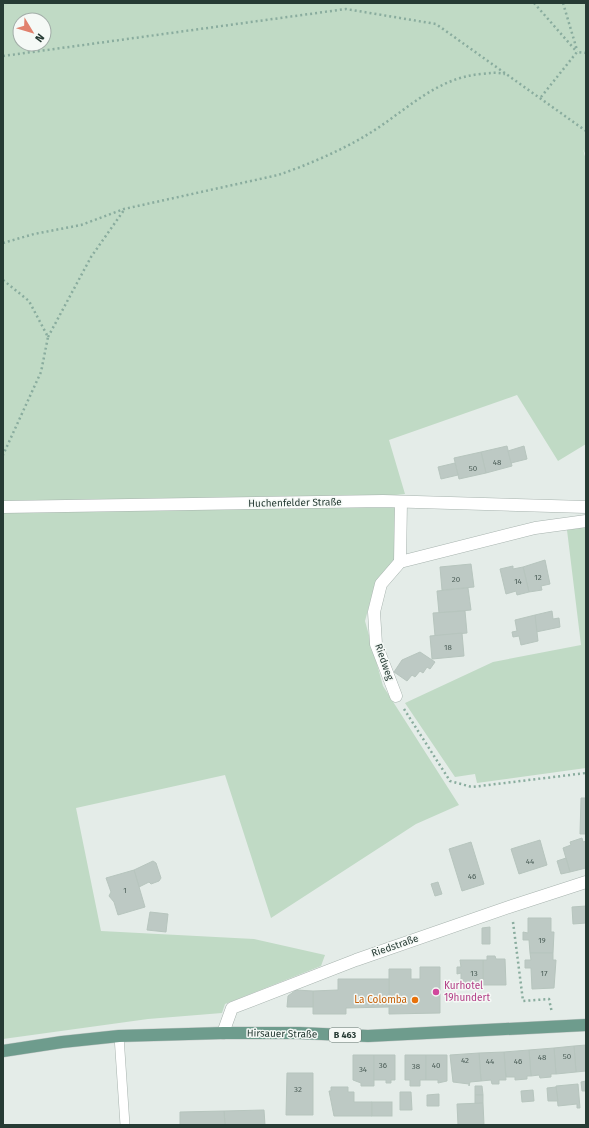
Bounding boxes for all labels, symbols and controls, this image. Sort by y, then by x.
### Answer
north arrow [12,12,52,52]
text: N [32,31,47,45]
house number: 48 [493,458,502,467]
house number: 50 [469,464,478,473]
street label: Huchenfelder Straße [248,496,342,510]
house number: 12 [534,573,542,582]
house number: 20 [452,575,461,584]
house number: 14 [514,577,523,586]
street label: Riedweg [372,642,396,683]
house number: 18 [444,643,453,652]
house number: 44 [526,857,535,866]
house number: 46 [468,872,476,881]
house number: 1 [123,886,127,895]
street label: Riedstraße [370,932,420,960]
house number: 19 [538,936,546,945]
house number: 13 [470,969,478,978]
house number: 17 [540,969,548,978]
place label: Kurhotel 19hundert [444,980,490,1004]
marker: Kurhotel 19hundert [431,987,441,997]
place label: La Colomba [354,994,407,1006]
marker: La Colomba [410,995,420,1005]
street label: Hirsauer Straße [247,1027,317,1041]
road number: B 463 [329,1028,361,1042]
house number: 50 [563,1052,572,1061]
house number: 48 [538,1053,547,1062]
house number: 42 [461,1056,469,1065]
house number: 44 [486,1057,495,1066]
house number: 46 [514,1057,522,1066]
house number: 36 [379,1061,387,1070]
house number: 40 [432,1061,441,1070]
house number: 38 [412,1062,421,1071]
house number: 34 [359,1065,368,1074]
house number: 32 [294,1085,302,1094]

